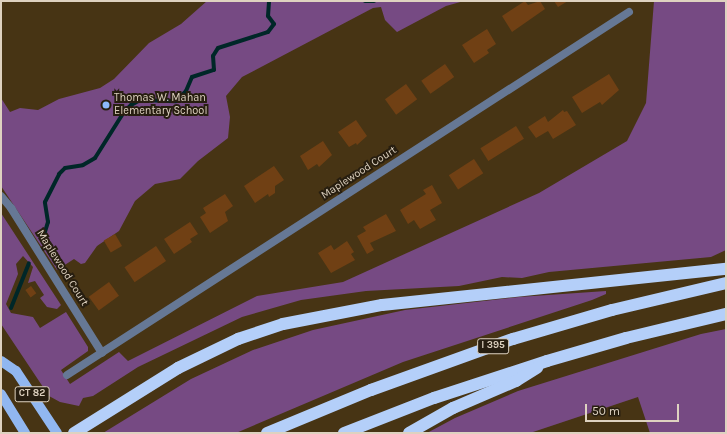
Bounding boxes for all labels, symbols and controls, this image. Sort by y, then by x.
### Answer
place label: Thomas W. Mahan Elementary School [114,92,207,118]
marker: Thomas W. Mahan Elementary School [101,100,111,110]
street label: Maplewood Court [319,144,399,202]
street label: Maplewood Court [33,228,91,308]
road number: I 395 [477,338,509,354]
road number: CT 82 [14,386,50,402]
scale bar [587,396,681,422]
text: 50 m [592,404,620,418]

